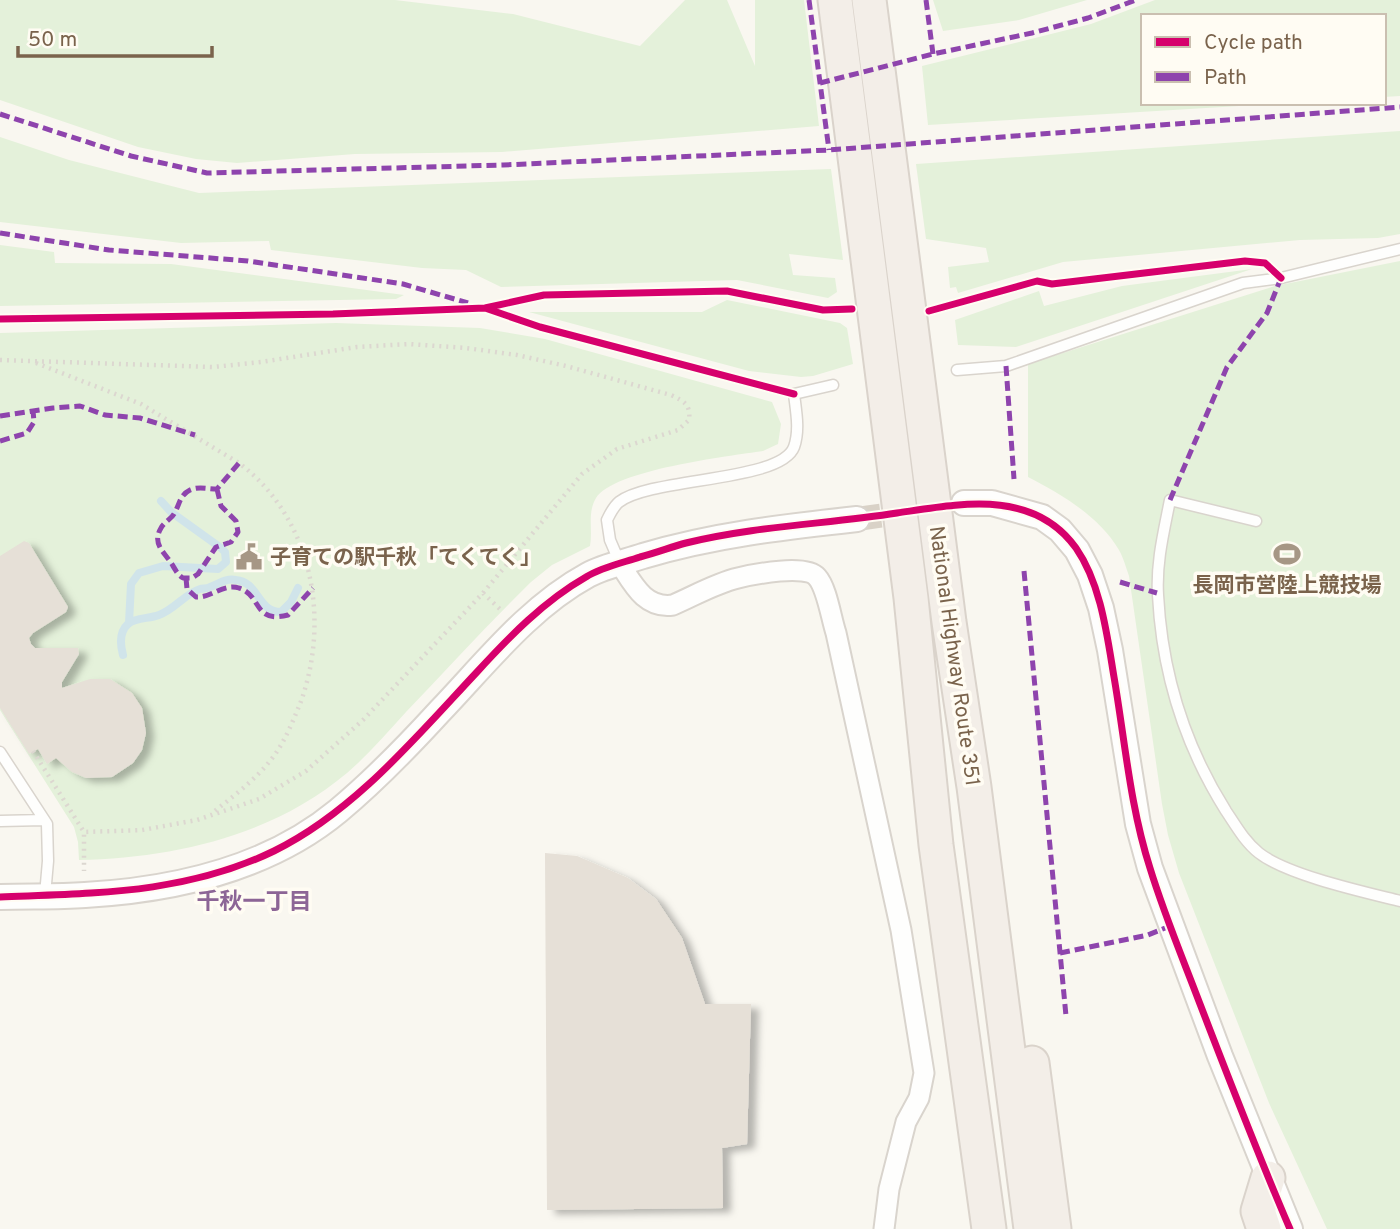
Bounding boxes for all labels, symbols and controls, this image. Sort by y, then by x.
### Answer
scale bar [18,14,212,58]
legend [1141,14,1386,105]
text: 50 m [28,27,77,54]
text: Cycle path [1204,30,1303,57]
text: Path [1204,65,1247,92]
street label: National Highway Route 351 [922,524,985,788]
sports icon: 長岡市営陸上競技場 [1272,539,1302,569]
public building icon: 子育ての駅千秋「てくてく」 [234,542,264,572]
place label: 子育ての駅千秋「てくてく」 [270,545,541,572]
place label: 長岡市営陸上競技場 [1193,573,1382,600]
district label: 千秋一丁目 [197,889,312,918]

